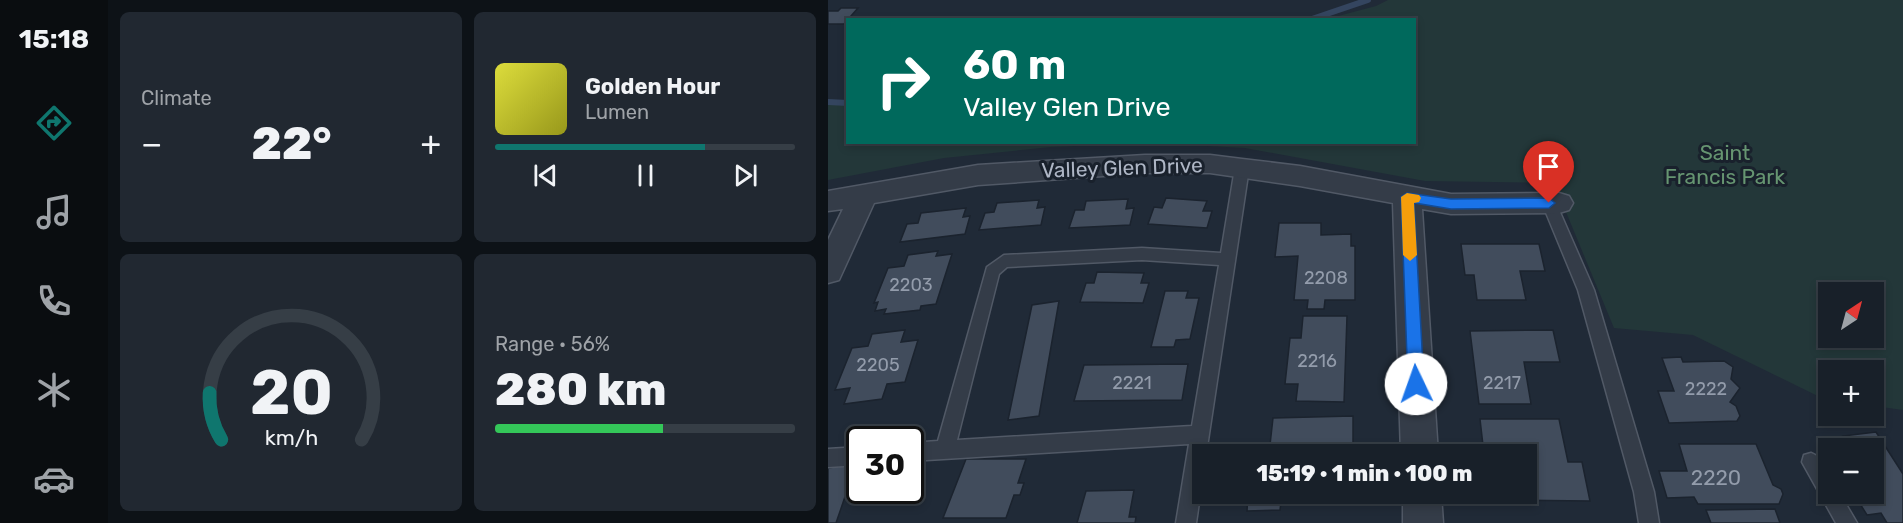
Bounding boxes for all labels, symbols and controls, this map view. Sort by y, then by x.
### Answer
text: 15:18 [19,23,89,55]
text: 60 m [963,40,1066,90]
icon: right [864,42,942,120]
text: Golden Hour [585,73,720,100]
text: Climate [141,86,212,110]
text: Valley Glen Drive [963,91,1171,123]
text: Lumen [585,100,649,124]
icon: directions [33,102,75,144]
text: 22° [252,117,331,170]
text: − [141,124,162,163]
text: + [420,124,441,163]
park label: Saint Francis Park [1665,140,1785,189]
pin [1523,141,1574,203]
icon: arrive [1532,150,1565,183]
street label: Valley Glen Drive [1041,152,1203,183]
icon: previous [529,159,562,192]
icon: pause [629,159,662,192]
icon: next [729,159,762,192]
icon: music [33,191,75,233]
house number: 2208 [1304,267,1348,289]
house number: 2203 [889,274,933,296]
icon: phone [33,280,75,322]
north arrow [1818,282,1884,348]
map controls [1818,282,1884,504]
text: Range · 56% [495,332,610,356]
house number: 2216 [1297,350,1337,372]
position arrow [1384,352,1448,416]
house number: 2205 [856,354,900,376]
text: 20 [250,356,332,430]
button: + [1818,360,1884,426]
text: 280 km [495,363,667,416]
icon: climate [33,369,75,411]
house number: 2221 [1112,372,1152,394]
house number: 2217 [1483,372,1521,394]
house number: 2222 [1685,378,1727,400]
text: km/h [264,425,318,450]
speed limit sign: 30 [846,426,924,504]
button: − [1818,438,1884,504]
icon: car [33,458,75,500]
text: 15:19 · 1 min · 100 m [1256,460,1473,487]
house number: 2220 [1691,465,1741,490]

